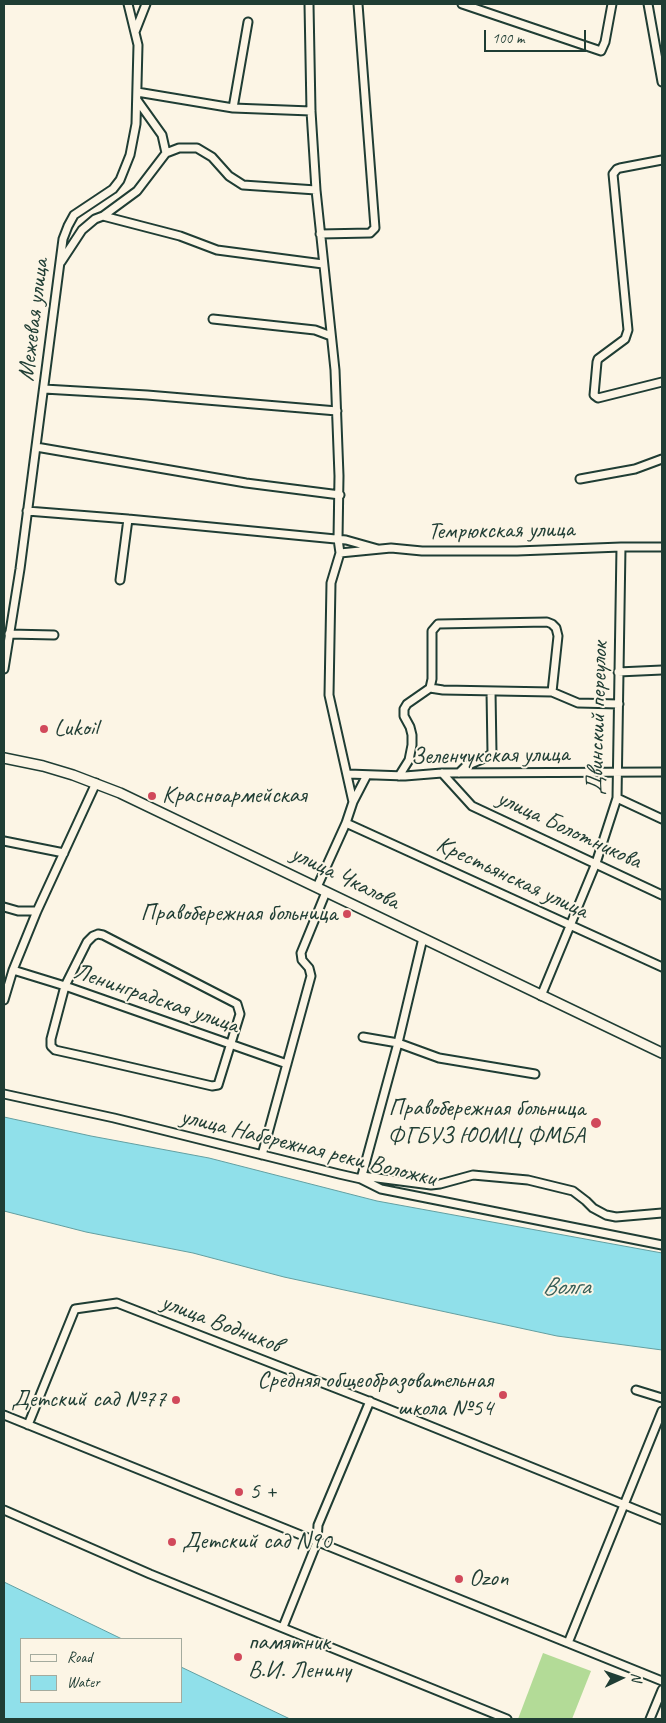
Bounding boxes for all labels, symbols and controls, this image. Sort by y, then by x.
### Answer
scale bar [486,20,588,52]
text: 100 m [492,29,524,48]
street label: Межевая улица [12,257,56,383]
street label: Темрюкская улица [428,515,574,547]
street label: Двинский переулок [581,641,615,795]
place label: Lukoil [54,715,98,743]
marker: Lukoil [38,723,50,735]
street label: Зеленчукская улица [411,740,569,772]
place label: Красноармейская [162,782,307,810]
street label: улица Болотникова [492,784,646,876]
marker: Красноармейская [146,790,158,802]
street label: Крестьянская улица [432,830,592,926]
street label: улица Чкалова [286,839,404,917]
place label: Правобережная больница [141,900,337,928]
marker: Правобережная больница [341,908,353,920]
street label: Ленинградская улица [70,957,242,1041]
place label: Правобережная больница ФГБУЗ ЮОМЦ ФМБА [388,1095,585,1151]
street label: улица Набережная реки Воложки [178,1102,438,1194]
marker: Правобережная больница ФГБУЗ ЮОМЦ ФМБА [589,1116,603,1130]
water label: Волга [542,1272,590,1302]
street label: улица Водников [157,1288,285,1360]
place label: Средняя общеобразовательная школа №54 [257,1367,493,1423]
place label: Детский сад №77 [11,1386,166,1414]
marker: Средняя общеобразовательная школа №54 [497,1389,509,1401]
marker: Детский сад №77 [170,1394,182,1406]
place label: 5 + [249,1478,276,1506]
marker: 5 + [233,1486,245,1498]
place label: Детский сад N90 [182,1528,331,1556]
marker: Детский сад N90 [166,1536,178,1548]
place label: Ozon [469,1565,508,1593]
marker: Ozon [453,1573,465,1585]
place label: памятник В.И. Ленину [248,1629,351,1685]
legend [20,1638,182,1703]
text: Road [67,1648,92,1667]
marker: памятник В.И. Ленину [232,1651,244,1663]
north arrow [596,1653,646,1703]
text: N [628,1672,645,1682]
text: Water [67,1673,100,1692]

